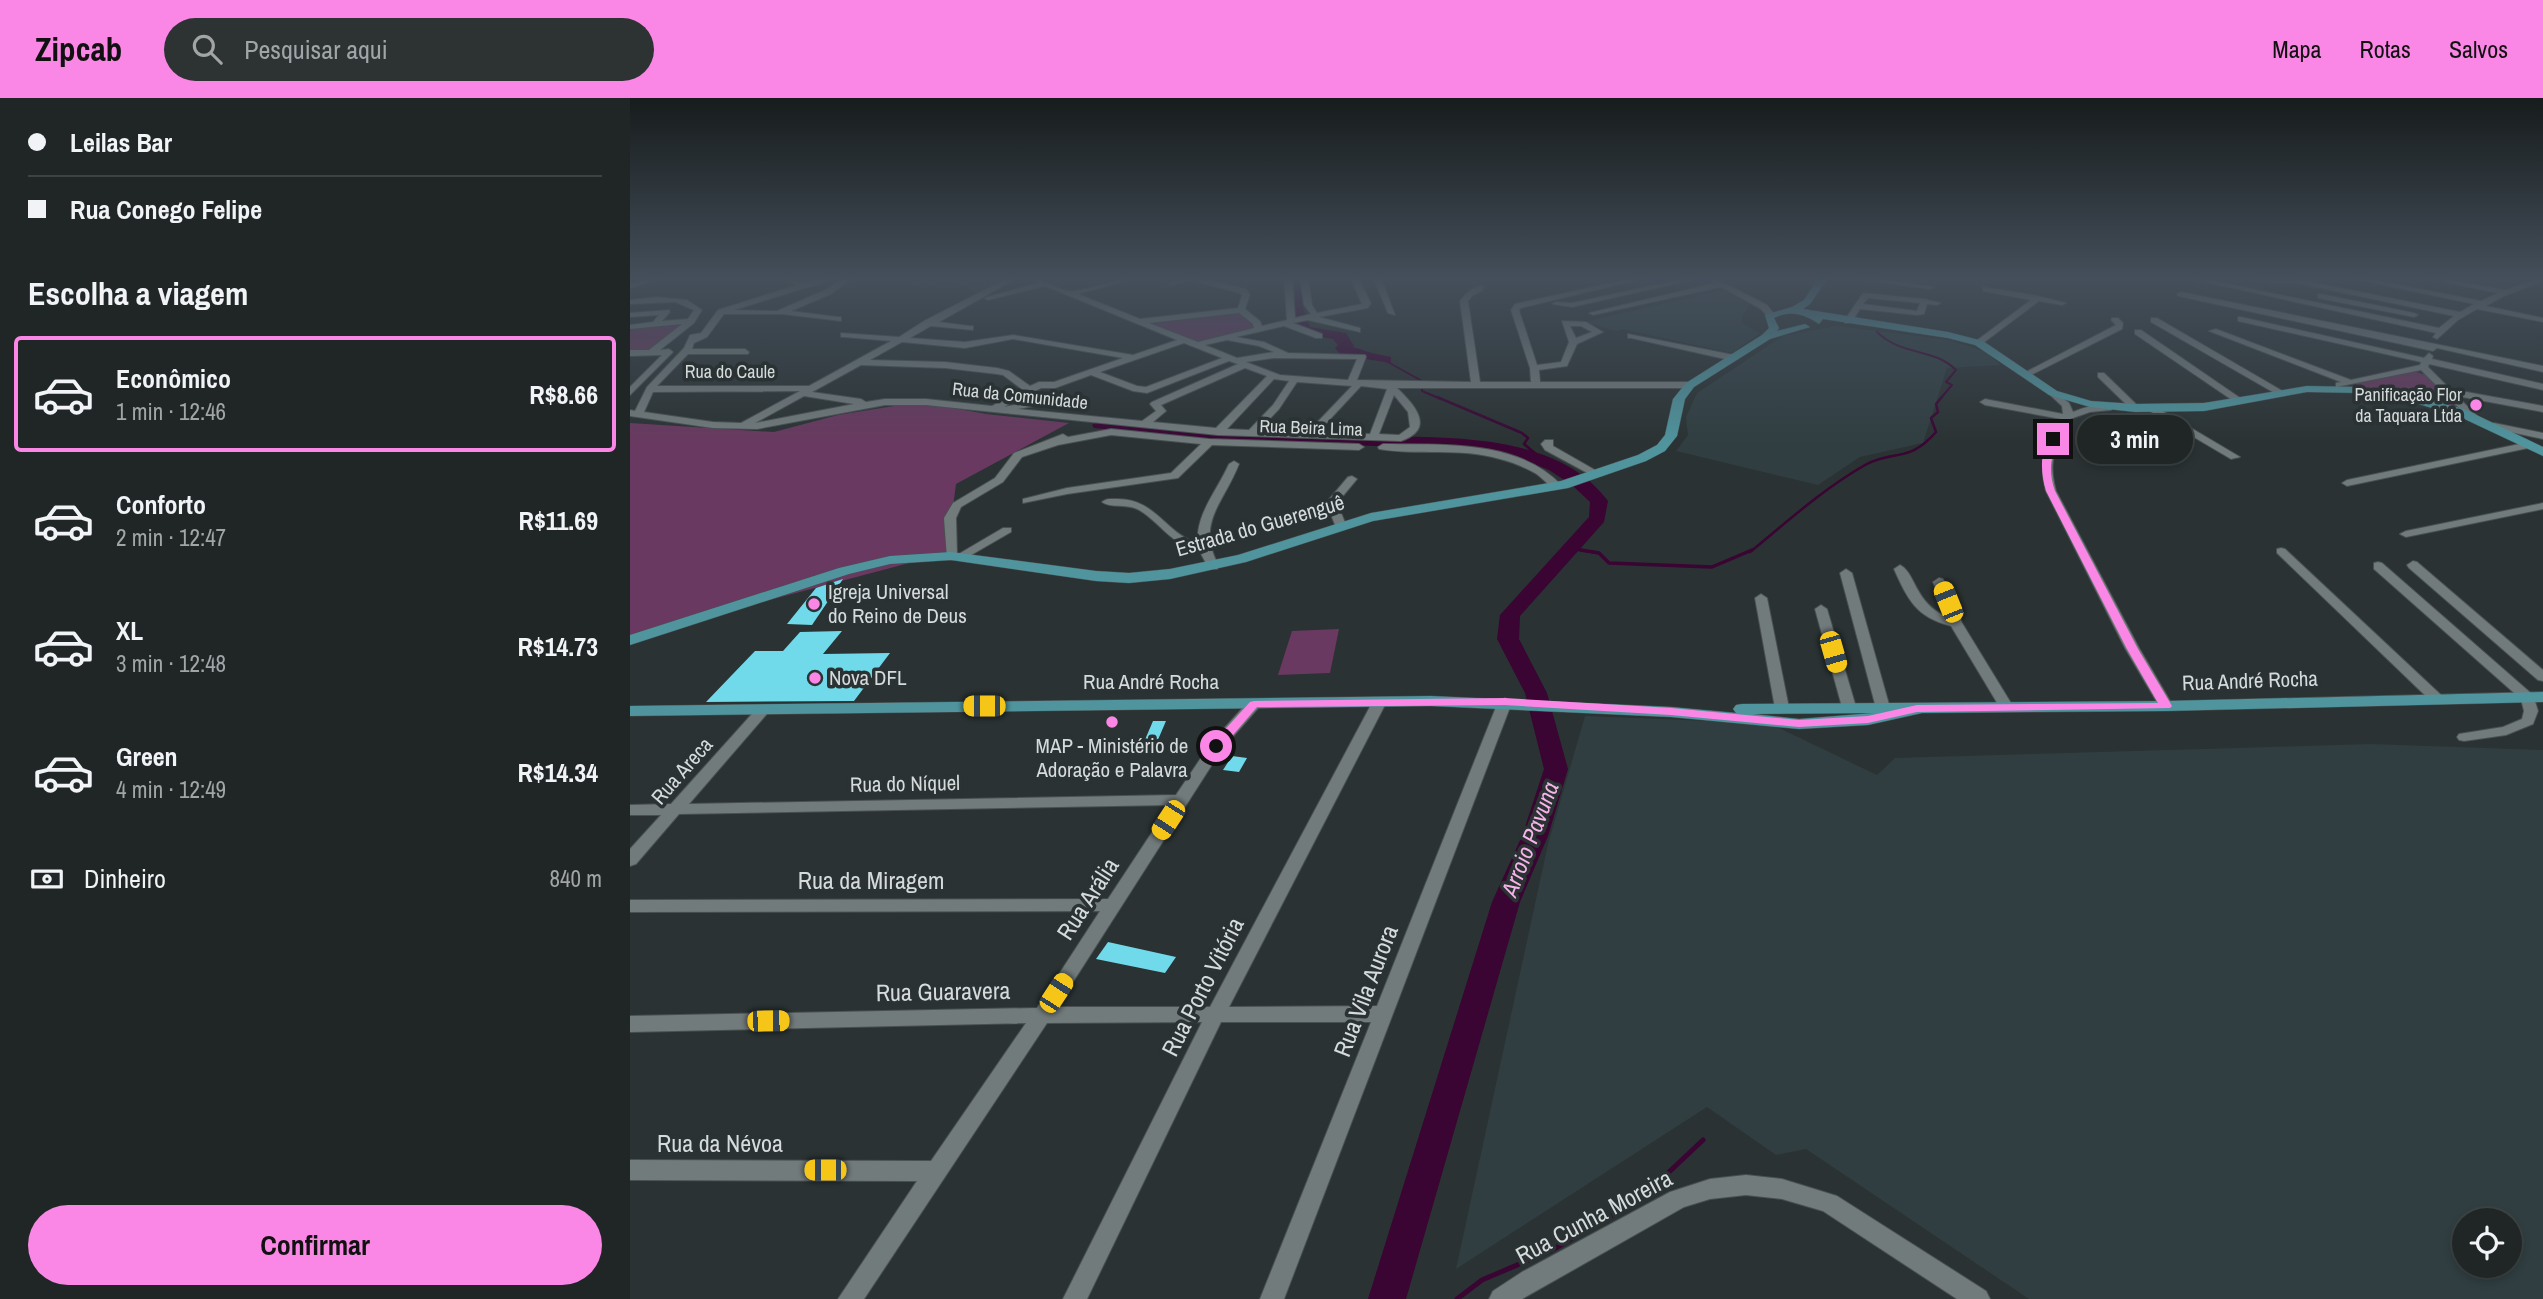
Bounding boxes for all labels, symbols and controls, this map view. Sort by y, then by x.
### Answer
search box [164,18,654,81]
text: Zipcab [35,27,122,71]
icon: search [188,30,226,68]
text: Pesquisar aqui [244,32,388,67]
text: Mapa [2272,33,2322,65]
text: Rotas [2360,33,2411,65]
text: Salvos [2449,33,2508,65]
text: Leilas Bar [70,125,172,160]
text: Rua Conego Felipe [70,192,262,227]
text: Escolha a viagem [28,272,248,315]
street label: Rua do Caule [685,359,775,384]
text: Econômico [116,361,231,396]
icon: car [32,363,95,426]
street label: Rua da Comunidade [951,376,1089,415]
text: R$8.66 [529,377,598,412]
place label: Panificação Flor da Taquara Ltda [2355,382,2462,428]
text: 1 min · 12:46 [116,396,226,427]
marker: Panificação Flor da Taquara Ltda [2468,397,2484,413]
street label: Rua Beira Lima [1259,413,1363,442]
callout: 3 min [2078,414,2193,464]
route end [2037,423,2069,455]
text: 3 min [2110,424,2160,455]
text: Conforto [116,487,206,522]
street label: Estrada do Guerenguê [1172,488,1348,563]
icon: car [32,489,95,552]
text: R$11.69 [519,503,598,538]
text: 2 min · 12:47 [116,522,226,553]
place label: Igreja Universal do Reino de Deus [828,577,967,630]
car [1931,579,1966,625]
marker: Igreja Universal do Reino de Deus [806,596,822,612]
text: XL [116,613,143,648]
icon: car [32,615,95,678]
text: R$14.73 [517,629,598,664]
car [1818,629,1849,675]
text: 3 min · 12:48 [116,648,226,679]
place label: Nova DFL [829,663,907,692]
street label: Rua André Rocha [2182,664,2319,697]
street label: Rua André Rocha [1083,667,1219,696]
marker: Nova DFL [807,670,823,686]
car [964,696,1006,717]
marker: MAP - Ministério de Adoração e Palavra [1104,714,1120,730]
route start [1200,730,1232,762]
street label: Rua Areca [644,731,719,811]
place label: MAP - Ministério de Adoração e Palavra [1035,731,1188,784]
text: Green [116,739,178,774]
icon: car [32,741,95,804]
text: R$14.34 [517,755,598,790]
street label: Rua do Níquel [850,768,960,799]
text: 4 min · 12:49 [116,774,226,805]
water label: Arroio Pavuna [1493,777,1566,902]
car [1148,797,1189,843]
street label: Rua Arália [1049,851,1126,946]
icon: cash [28,860,66,898]
text: Dinheiro [84,861,166,896]
text: 840 m [550,863,602,894]
street label: Rua da Miragem [798,864,944,896]
street label: Rua Porto Vitória [1153,912,1251,1061]
street label: Rua Vila Aurora [1325,920,1405,1061]
car [1036,970,1077,1016]
street label: Rua Guaravera [875,974,1011,1008]
car [747,1010,790,1032]
street label: Rua da Névoa [657,1127,783,1159]
car [805,1160,847,1181]
street label: Rua Cunha Moreira [1510,1161,1677,1271]
button: Confirmar [28,1205,602,1285]
map controls [2452,1208,2522,1278]
button: locate [2452,1208,2522,1278]

